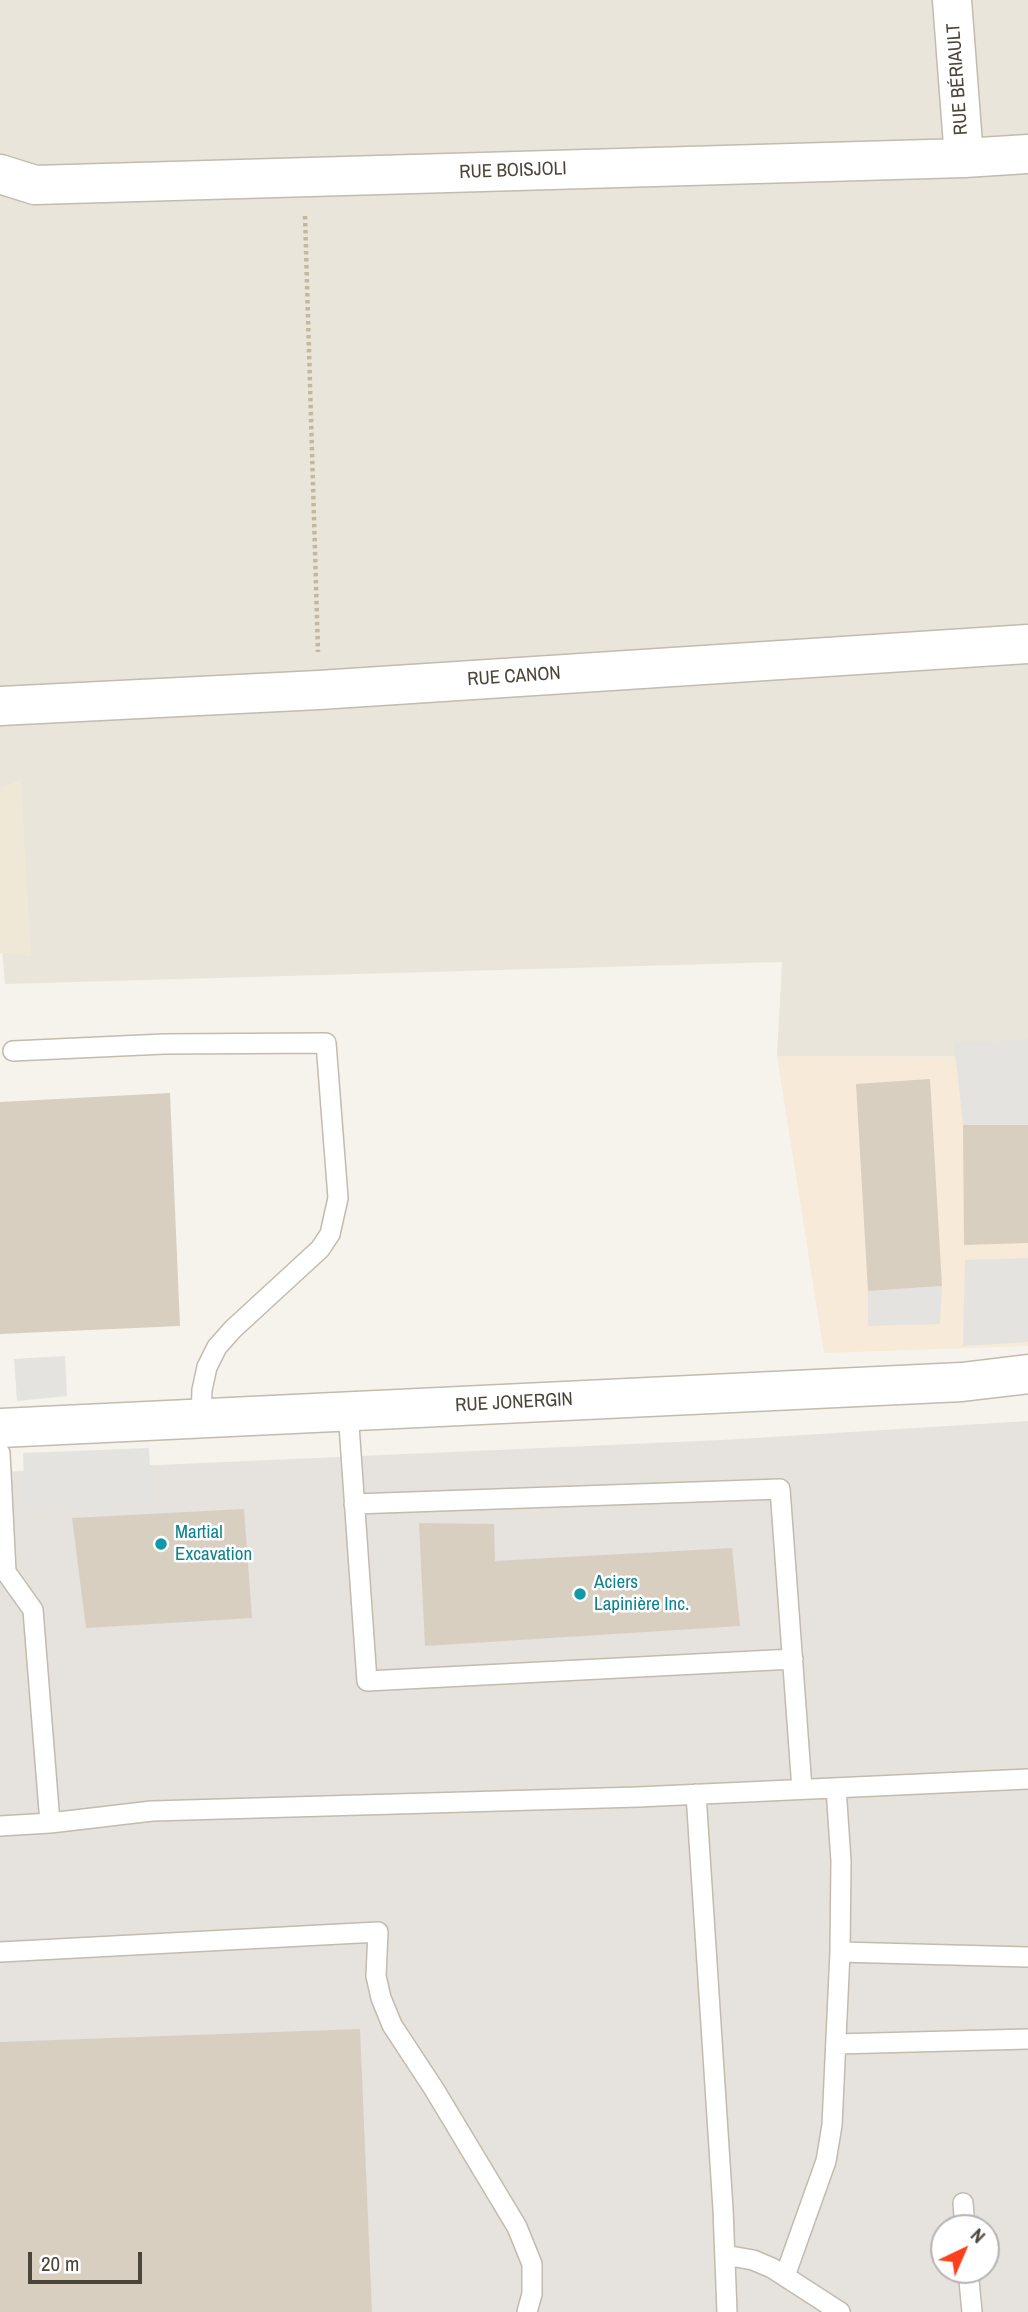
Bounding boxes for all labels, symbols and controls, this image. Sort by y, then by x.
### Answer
street label: RUE BÉRIAULT [943,22,973,136]
street label: RUE BOISJOLI [459,158,567,184]
street label: RUE CANON [467,662,561,692]
street label: RUE JONERGIN [455,1389,573,1417]
place label: Martial Excavation [175,1522,252,1566]
marker: Martial Excavation [153,1536,169,1552]
place label: Aciers Lapinière Inc. [594,1572,689,1616]
marker: Aciers Lapinière Inc. [572,1586,588,1602]
north arrow [930,2214,1000,2284]
text: N [965,2222,991,2249]
scale bar [32,2238,145,2282]
text: 20 m [41,2249,79,2278]

